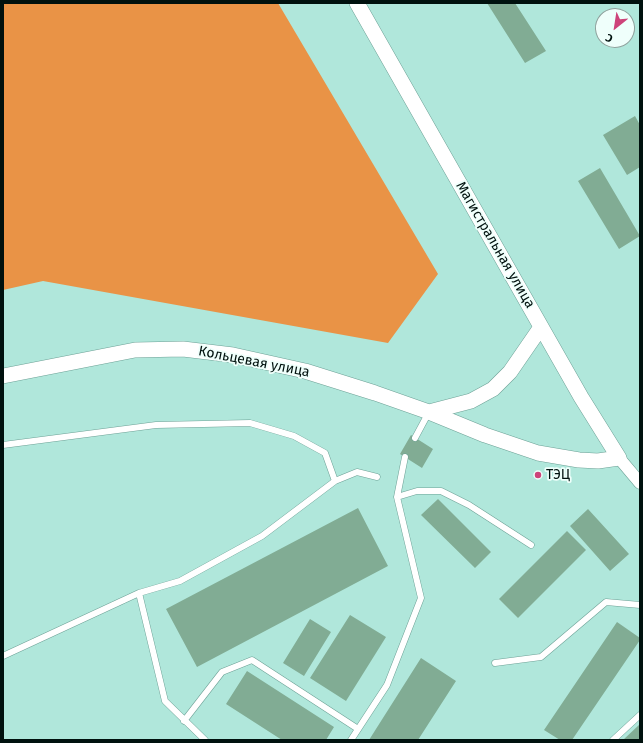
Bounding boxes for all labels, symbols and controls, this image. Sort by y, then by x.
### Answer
north arrow [595,8,635,48]
text: С [603,31,615,45]
street label: Магистральная улица [452,179,538,311]
street label: Кольцевая улица [197,343,311,381]
place label: ТЭЦ [546,467,570,483]
marker: ТЭЦ [533,470,543,480]

